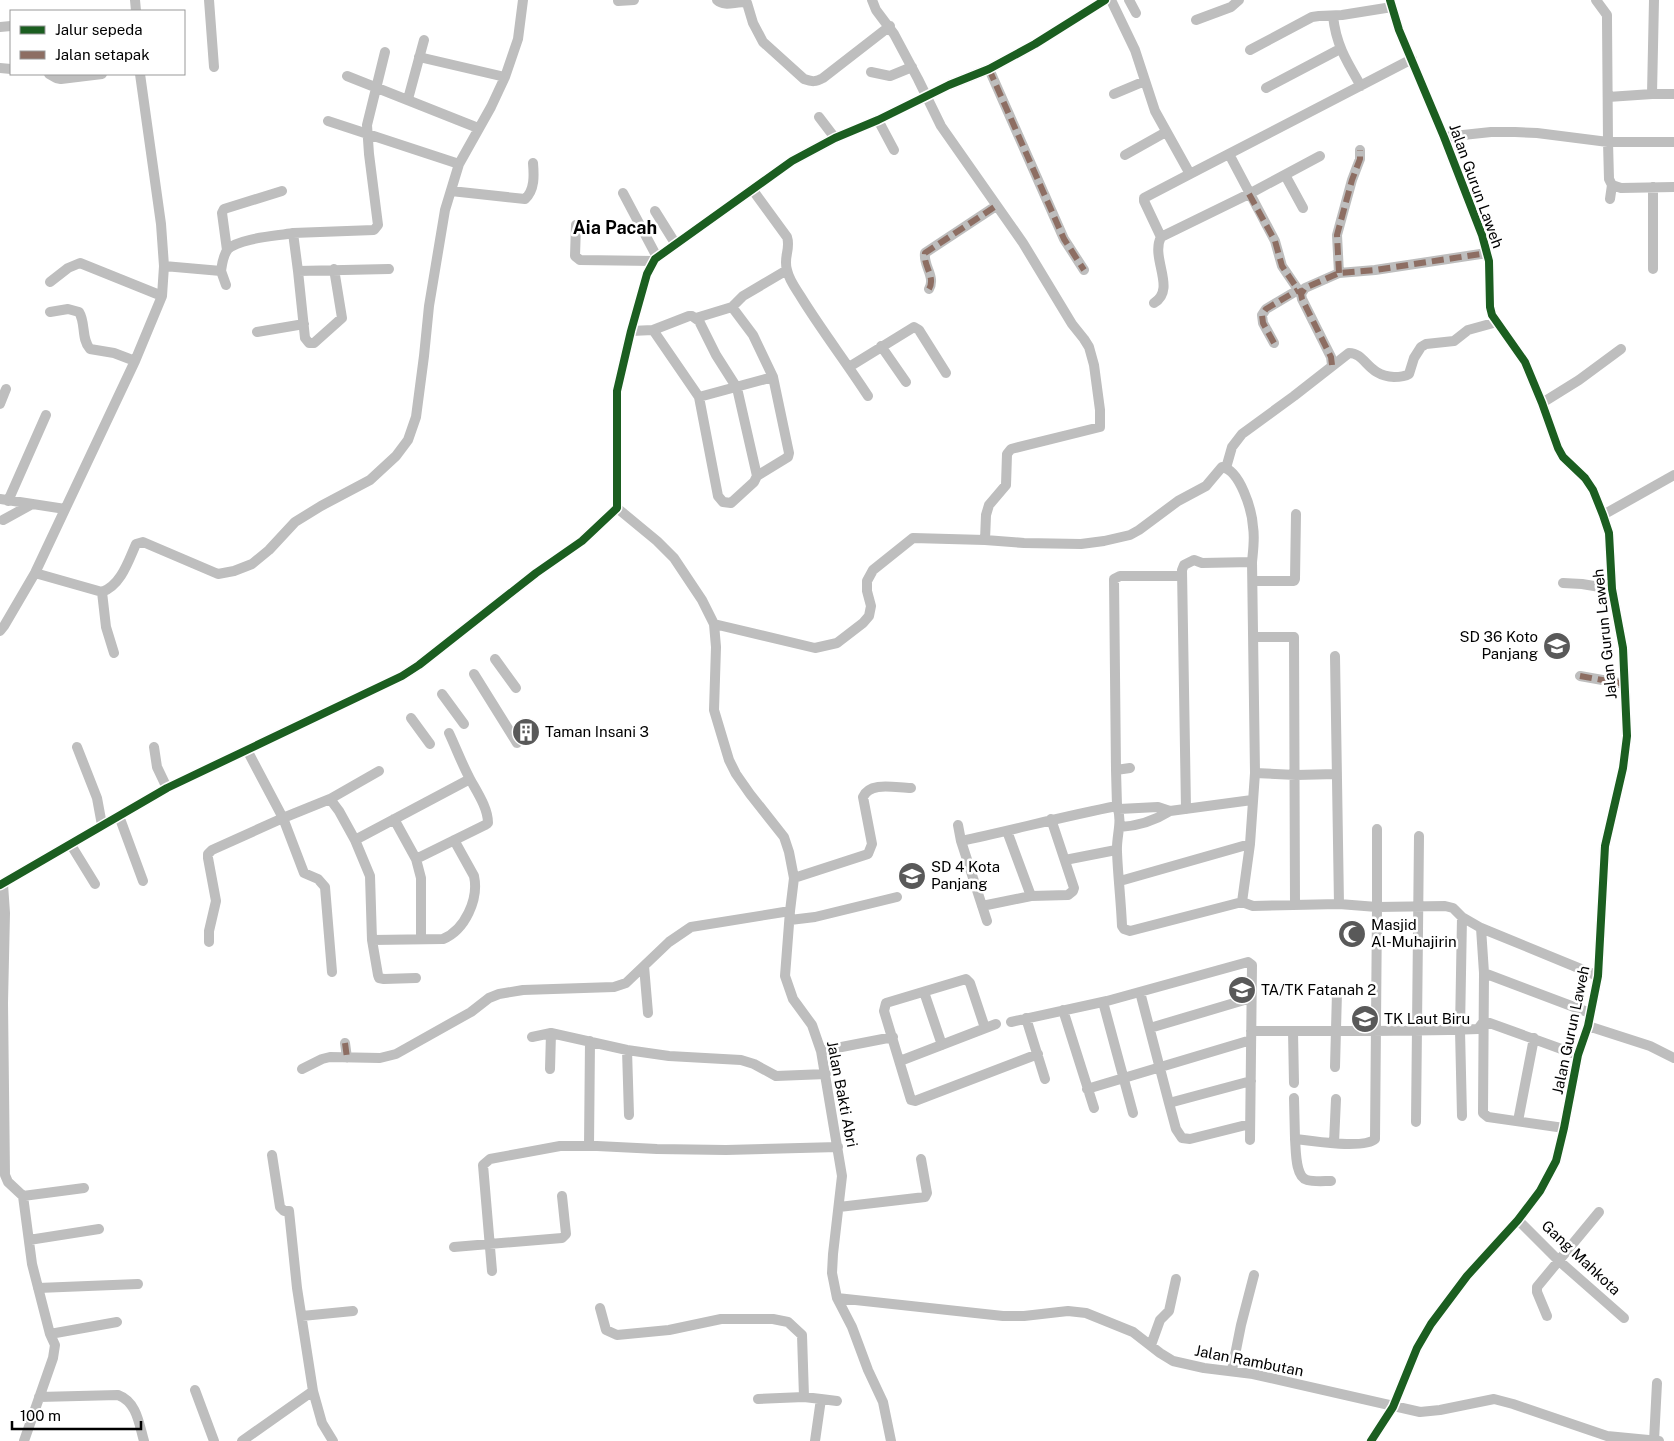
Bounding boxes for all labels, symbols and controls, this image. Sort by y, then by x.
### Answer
legend [10,10,185,75]
text: Jalur sepeda [55,21,143,38]
text: Jalan setapak [55,46,150,63]
street label: Jalan Gurun Laweh [1446,121,1507,250]
district label: Aia Pacah [573,217,657,238]
street label: Jalan Gurun Laweh [1589,568,1620,700]
place label: SD 36 Koto Panjang [1460,628,1538,662]
school or university icon: SD 36 Koto Panjang [1542,631,1572,661]
building icon: Taman Insani 3 [511,717,541,747]
place label: Taman Insani 3 [545,723,649,740]
place label: SD 4 Kota Panjang [931,858,1000,892]
school or university icon: SD 4 Kota Panjang [897,861,927,891]
place label: Masjid Al-Muhajirin [1371,916,1457,950]
mosque icon: Masjid Al-Muhajirin [1337,919,1367,949]
street label: Jalan Gurun Laweh [1549,964,1592,1096]
school or university icon: TA/TK Fatanah 2 [1227,975,1257,1005]
place label: TA/TK Fatanah 2 [1261,981,1376,998]
school or university icon: TK Laut Biru [1350,1004,1380,1034]
place label: TK Laut Biru [1384,1010,1470,1027]
street label: Jalan Bakti Abri [824,1039,861,1149]
street label: Gang Mahkota [1538,1217,1624,1298]
street label: Jalan Rambutan [1193,1342,1305,1379]
scale bar [12,1398,141,1430]
text: 100 m [20,1407,61,1424]

